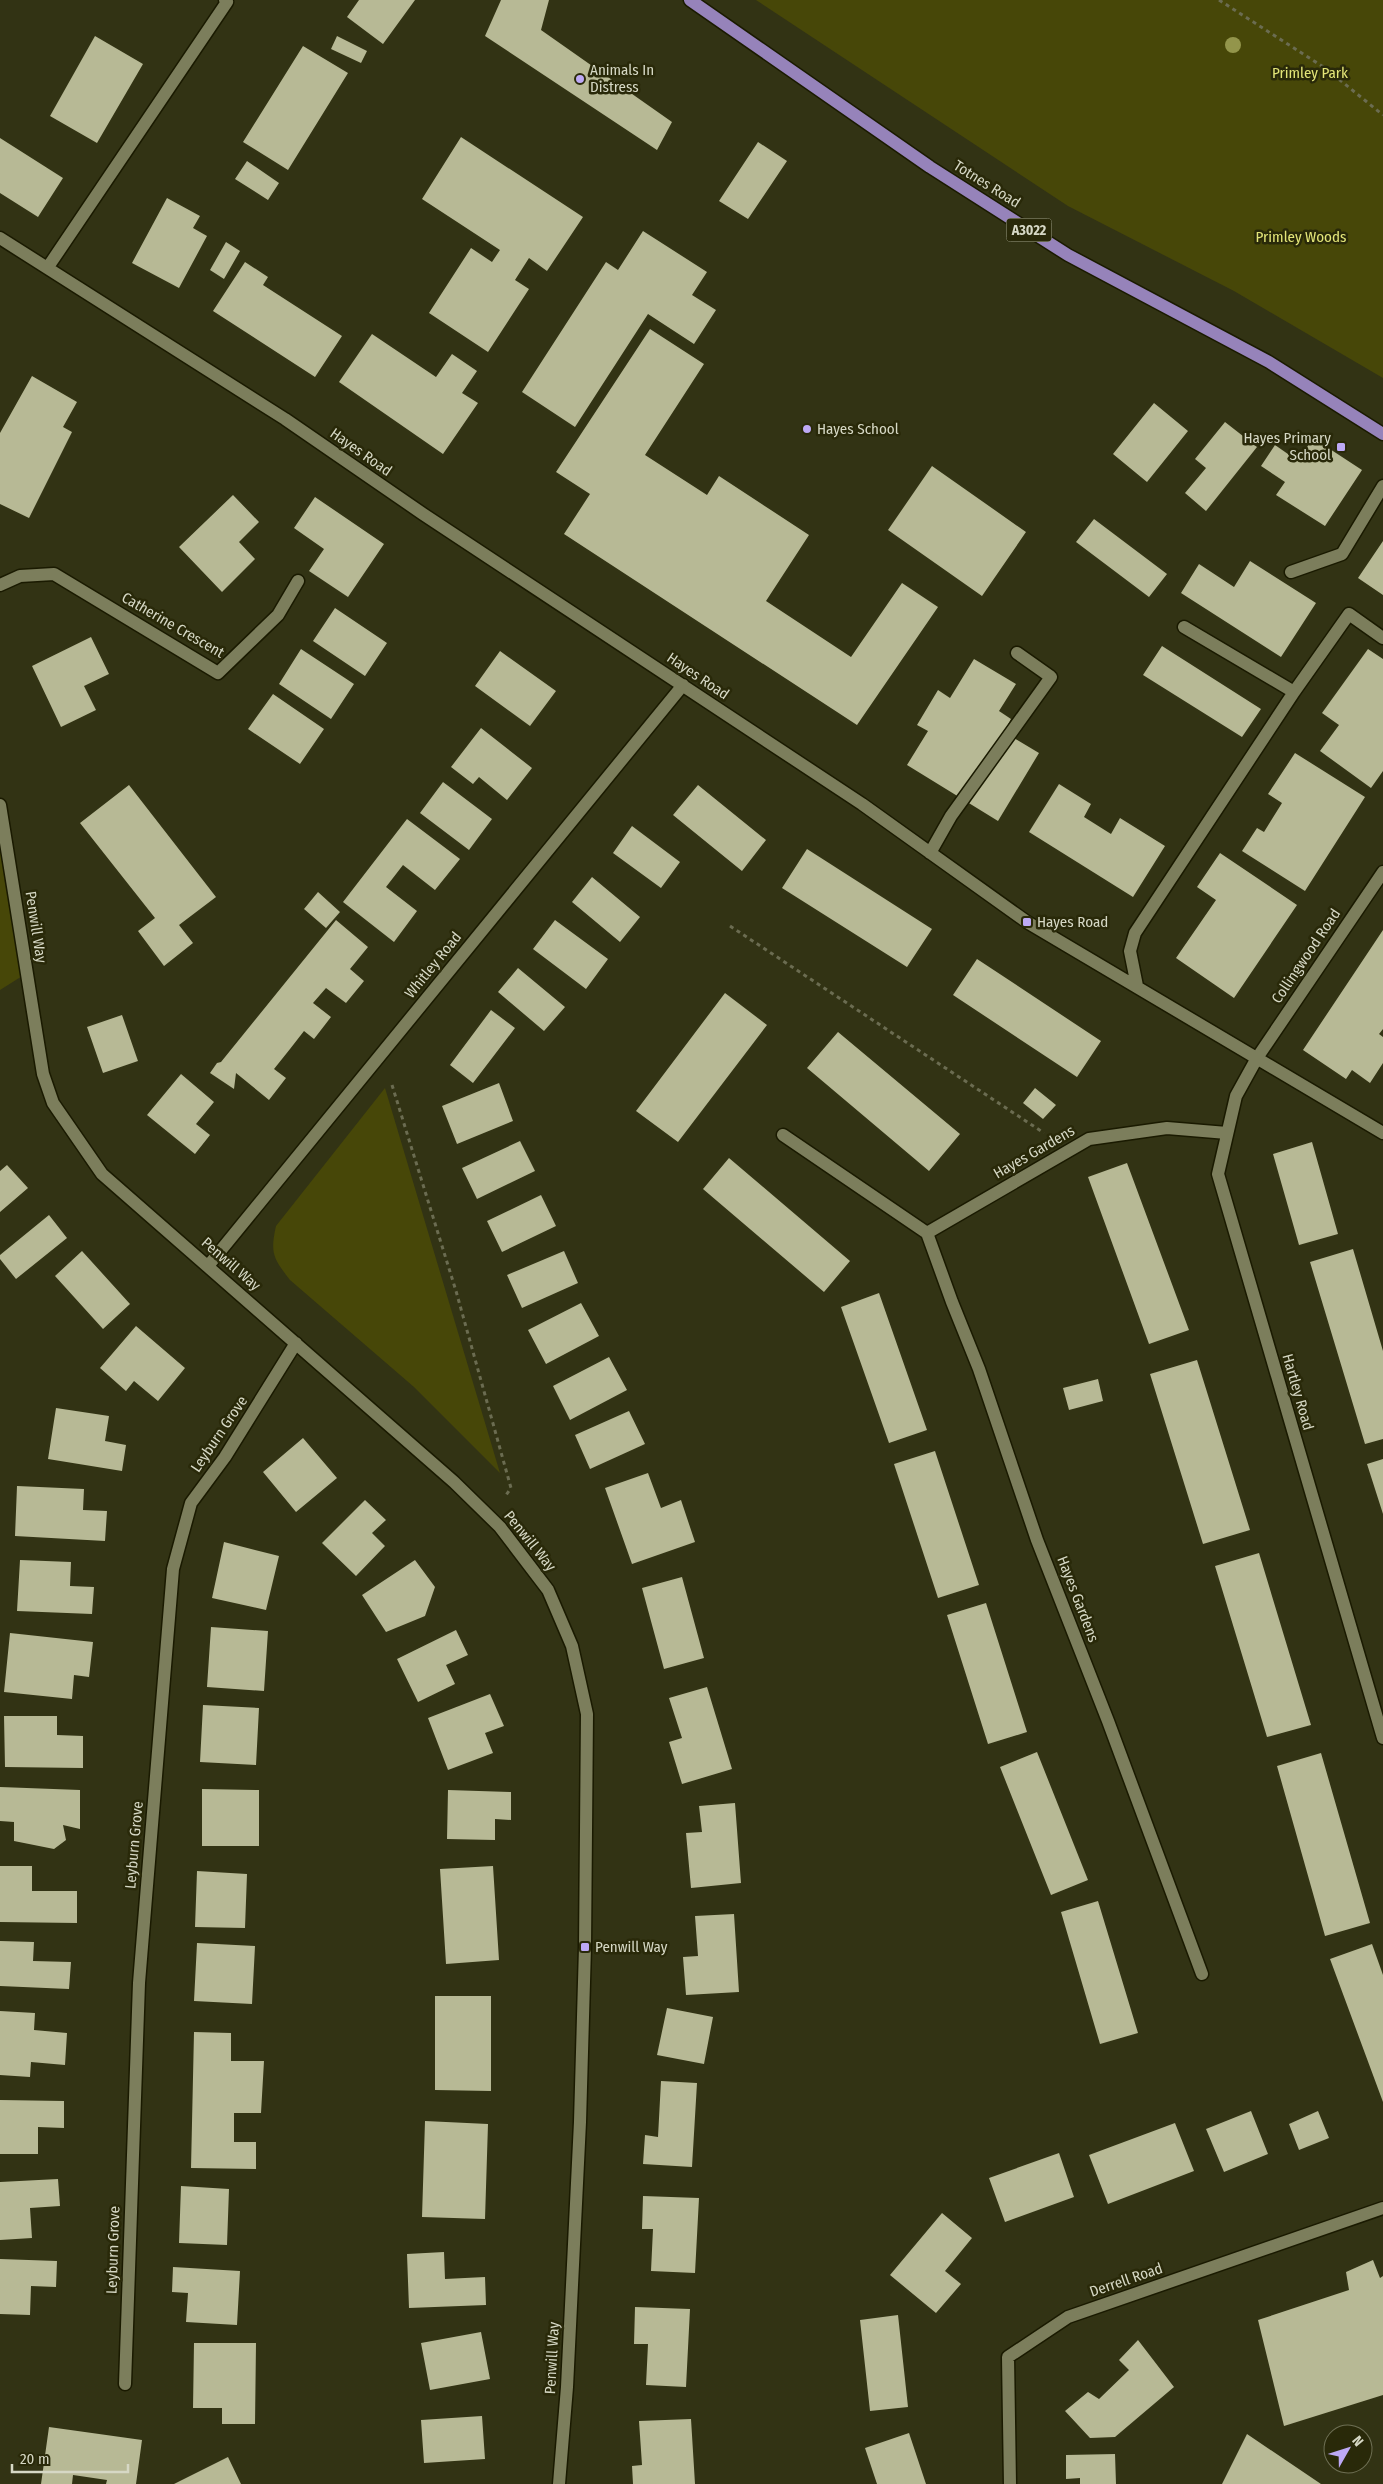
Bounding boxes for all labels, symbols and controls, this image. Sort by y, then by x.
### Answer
place label: Animals In Distress [590,61,654,96]
park label: Primley Park [1272,64,1348,82]
marker: Animals In Distress [574,73,586,85]
street label: Totnes Road [950,156,1024,212]
road number: A3022 [1006,218,1052,242]
park label: Primley Woods [1256,228,1346,246]
place label: Hayes School [817,420,899,438]
marker: Hayes School [801,423,813,435]
street label: Hayes Road [327,424,395,480]
place label: Hayes Primary School [1243,429,1331,464]
marker: Hayes Primary School [1335,441,1347,453]
street label: Catherine Crescent [119,588,227,662]
street label: Hayes Road [663,649,733,703]
street label: Penwill Way [21,890,51,964]
street label: Collingwood Road [1268,905,1344,1007]
place label: Hayes Road [1037,913,1108,931]
marker: Hayes Road [1021,916,1033,928]
street label: Whitley Road [401,928,465,1002]
street label: Hayes Gardens [990,1122,1078,1182]
street label: Penwill Way [198,1233,264,1295]
street label: Hartley Road [1278,1352,1318,1432]
street label: Leyburn Grove [187,1392,251,1476]
street label: Penwill Way [500,1507,560,1575]
street label: Hayes Gardens [1053,1553,1103,1645]
street label: Leyburn Grove [121,1800,147,1890]
place label: Penwill Way [595,1938,668,1956]
marker: Penwill Way [579,1941,591,1953]
street label: Leyburn Grove [102,2206,124,2294]
street label: Derrell Road [1087,2259,1165,2301]
street label: Penwill Way [541,2321,563,2395]
north arrow [1323,2424,1373,2474]
text: N [1348,2433,1367,2450]
scale bar [12,2442,129,2474]
text: 20 m [20,2450,50,2468]

